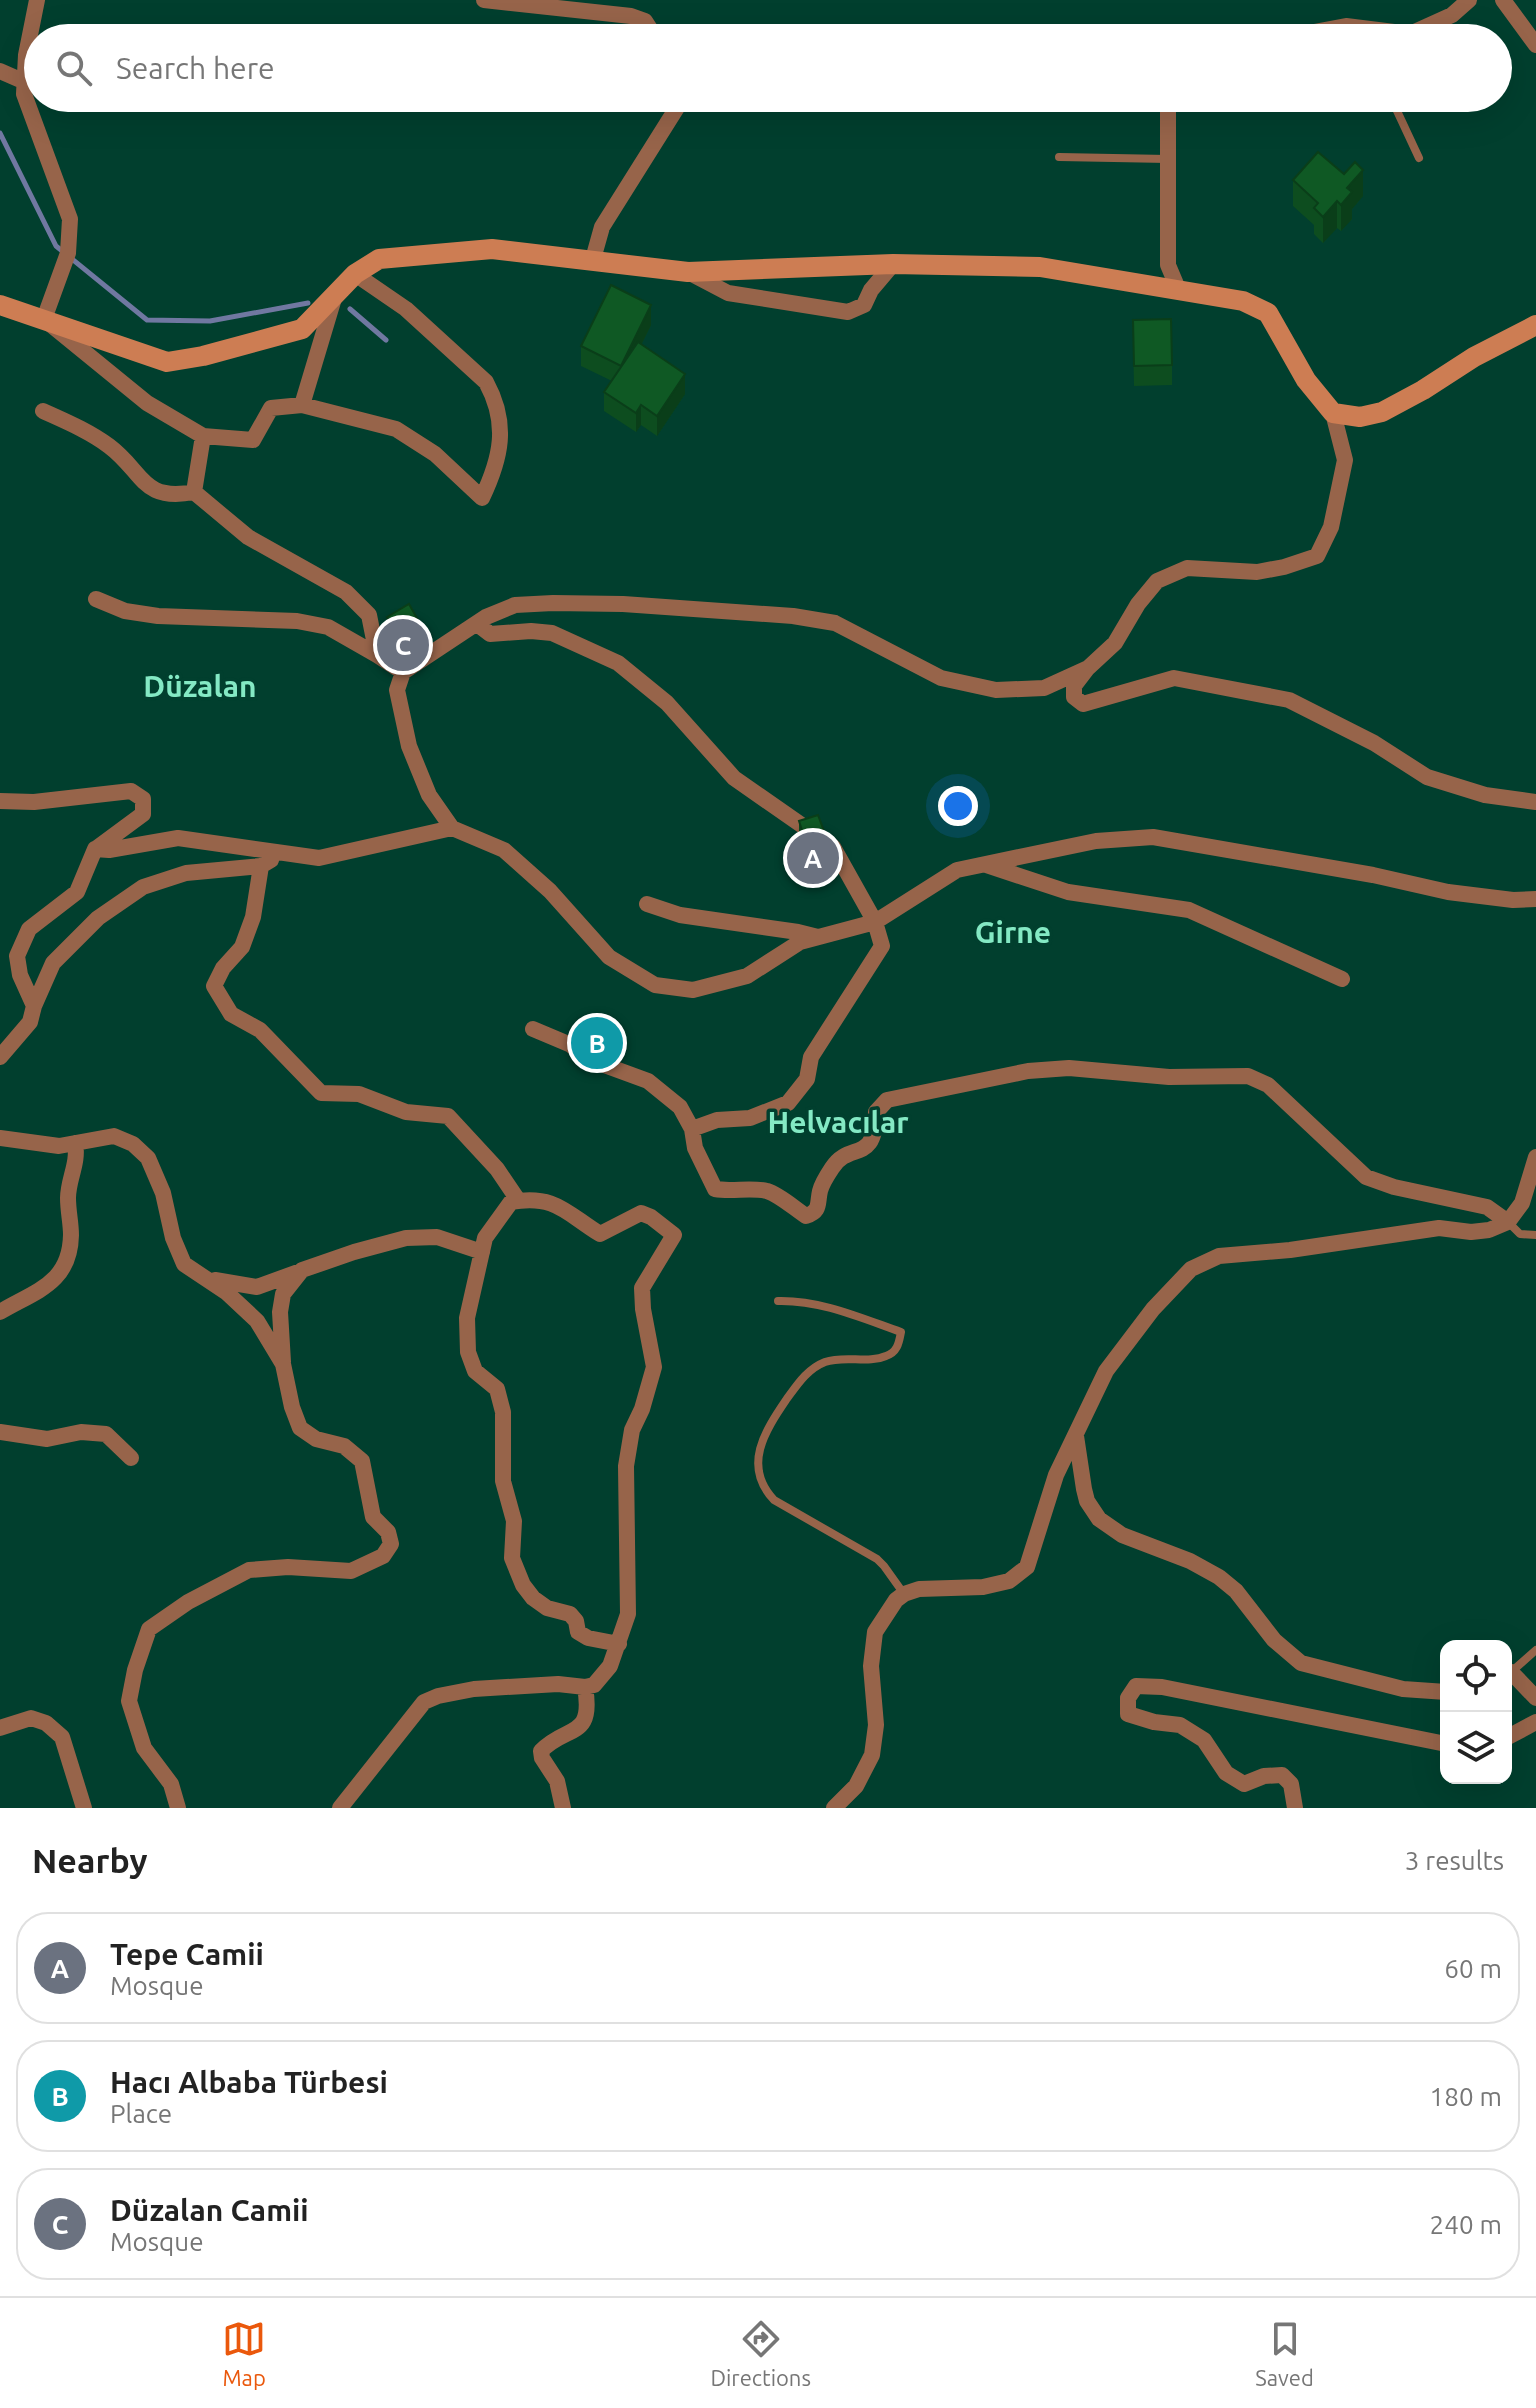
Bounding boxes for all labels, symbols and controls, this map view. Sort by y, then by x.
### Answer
search box [24,24,1512,112]
icon: search [52,46,96,90]
text: Search here [116,51,275,85]
pin: C [377,615,429,675]
district label: Düzalan [143,669,257,703]
your location [938,786,978,826]
pin: A [787,828,839,888]
district label: Girne [975,915,1051,949]
pin: B [571,1013,623,1073]
district label: Helvacılar [767,1105,909,1139]
map controls [1440,1640,1512,1784]
button: locate [1440,1640,1512,1712]
button: layers [1440,1712,1512,1784]
text: Nearby [32,1841,147,1879]
text: 3 results [1405,1846,1504,1875]
text: Tepe Camii [110,1937,264,1971]
text: A [51,1954,69,1983]
text: 60 m [1444,1954,1502,1983]
text: Mosque [110,1971,204,2000]
text: Hacı Albaba Türbesi [110,2065,388,2099]
text: B [51,2082,69,2111]
text: 180 m [1430,2082,1502,2111]
text: Place [110,2099,172,2128]
text: Düzalan Camii [110,2193,309,2227]
text: C [52,2210,68,2239]
text: 240 m [1430,2210,1502,2239]
text: Mosque [110,2227,204,2256]
tab: Map [222,2317,266,2390]
tab: Directions [710,2317,811,2390]
tab: Saved [1255,2317,1314,2390]

